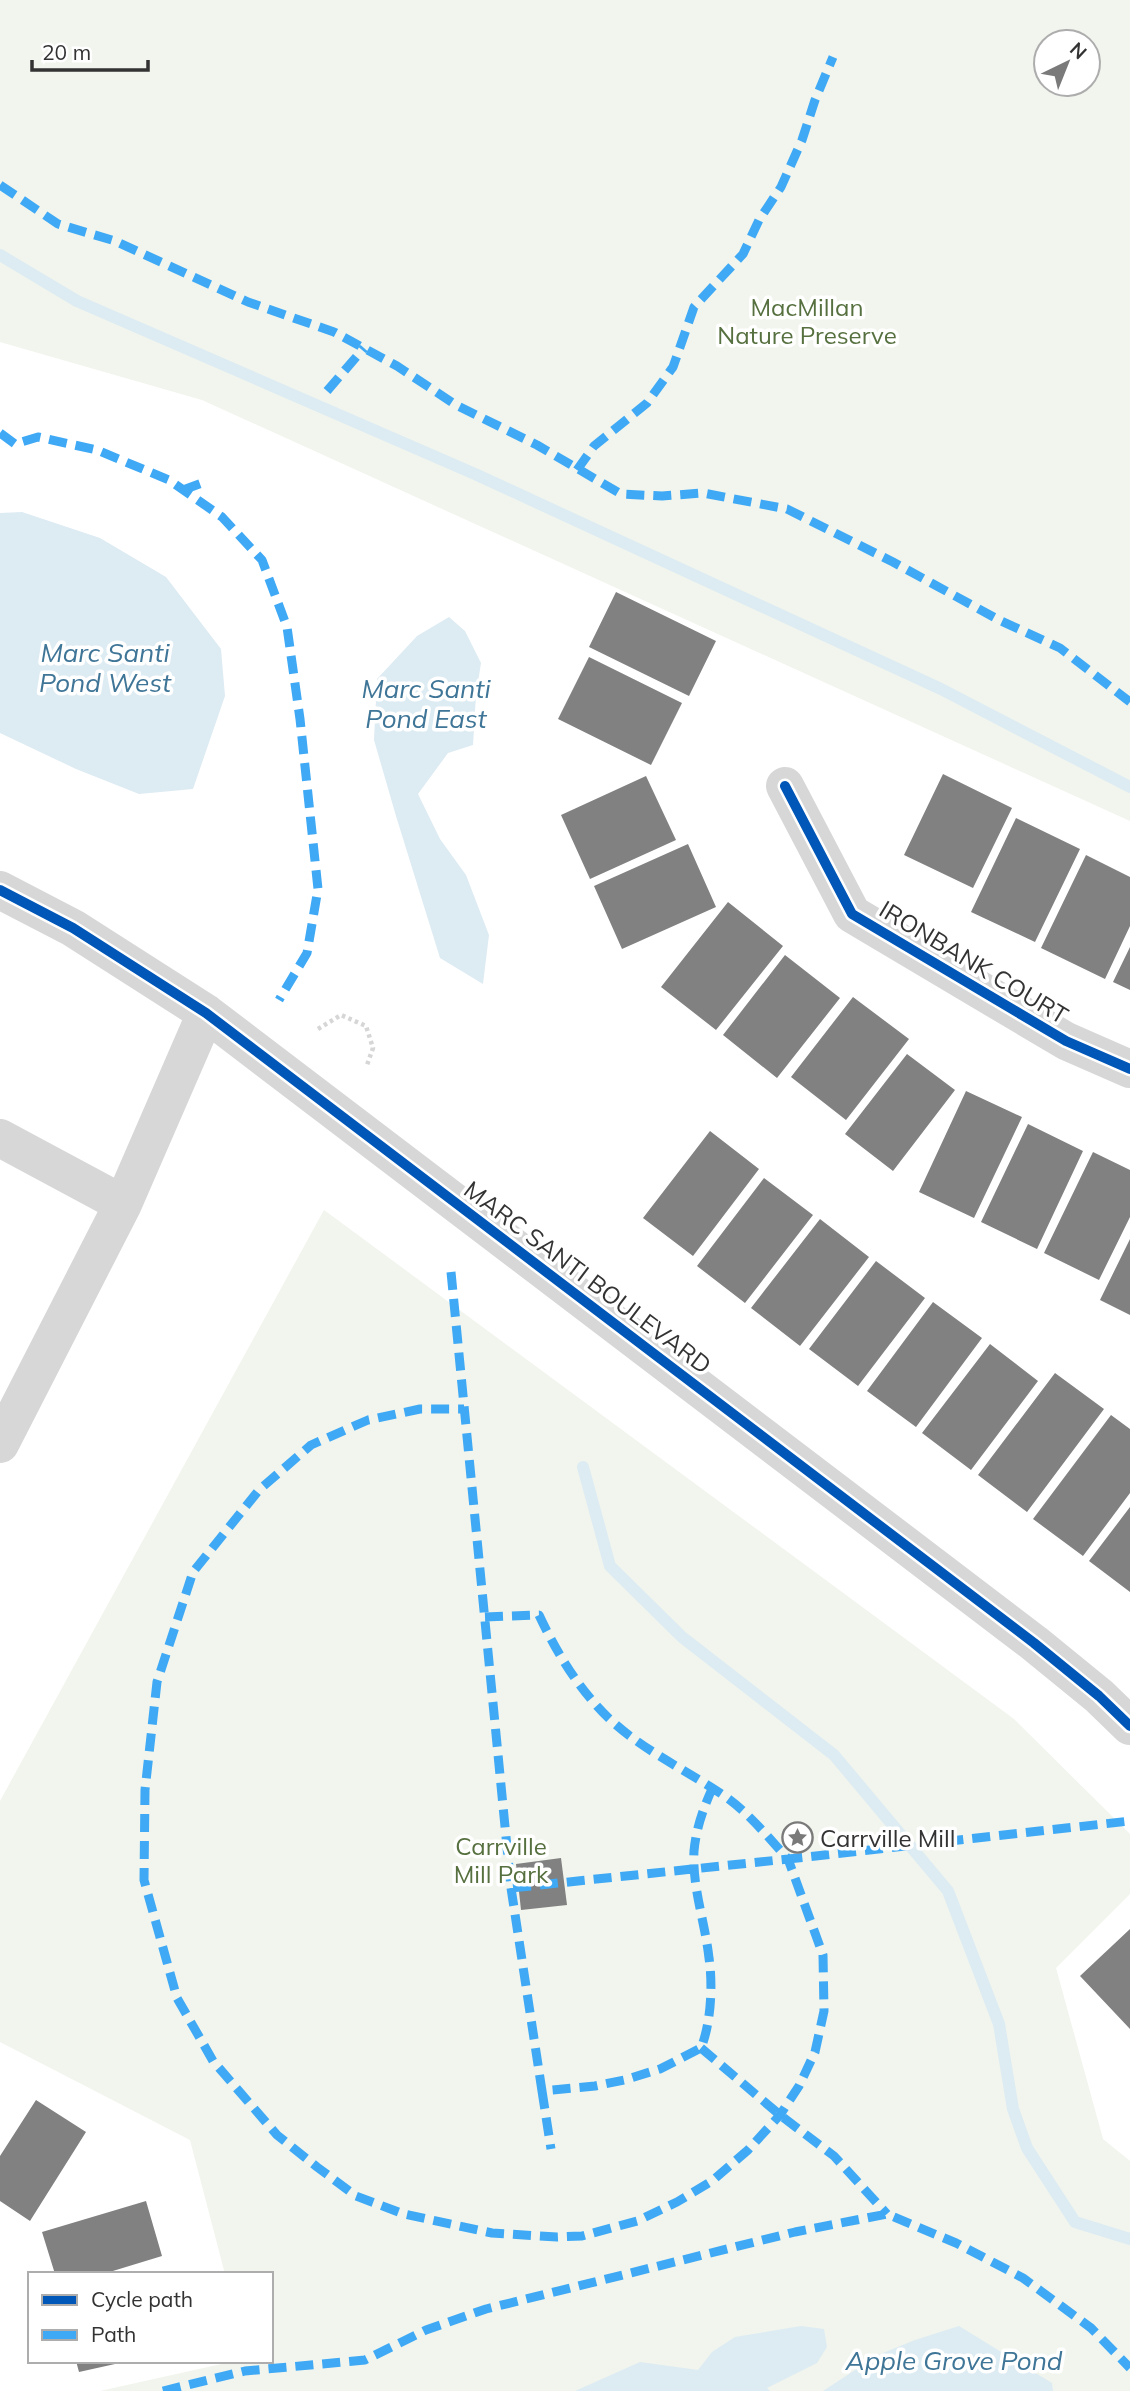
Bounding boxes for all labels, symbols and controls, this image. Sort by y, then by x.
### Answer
scale bar [32,28,147,72]
north arrow [1032,28,1102,98]
text: N [1065,37,1092,64]
text: 20 m [42,39,91,65]
park label: MacMillan Nature Preserve [717,292,897,350]
water label: Marc Santi Pond West [39,636,172,699]
water label: Marc Santi Pond East [361,672,491,735]
street label: IRONBANK COURT [874,894,1074,1030]
street label: MARC SANTI BOULEVARD [458,1174,718,1380]
place icon: Carrville Mill [780,1821,814,1855]
place label: Carrville Mill [820,1823,956,1853]
park label: Carrville Mill Park [454,1831,549,1889]
legend [28,2272,273,2363]
text: Cycle path [91,2286,193,2312]
text: Path [91,2321,136,2347]
water label: Apple Grove Pond [845,2344,1063,2377]

